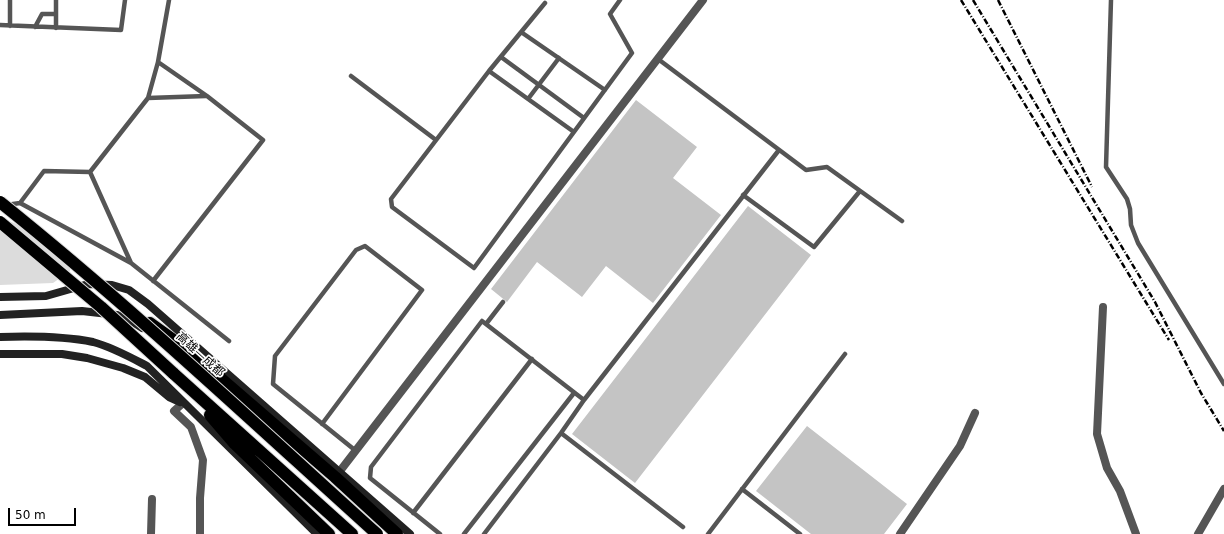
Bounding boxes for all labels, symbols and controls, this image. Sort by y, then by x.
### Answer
street label: 高雄—成都 [173,330,227,380]
scale bar [10,500,78,526]
text: 50 m [15,508,46,522]

